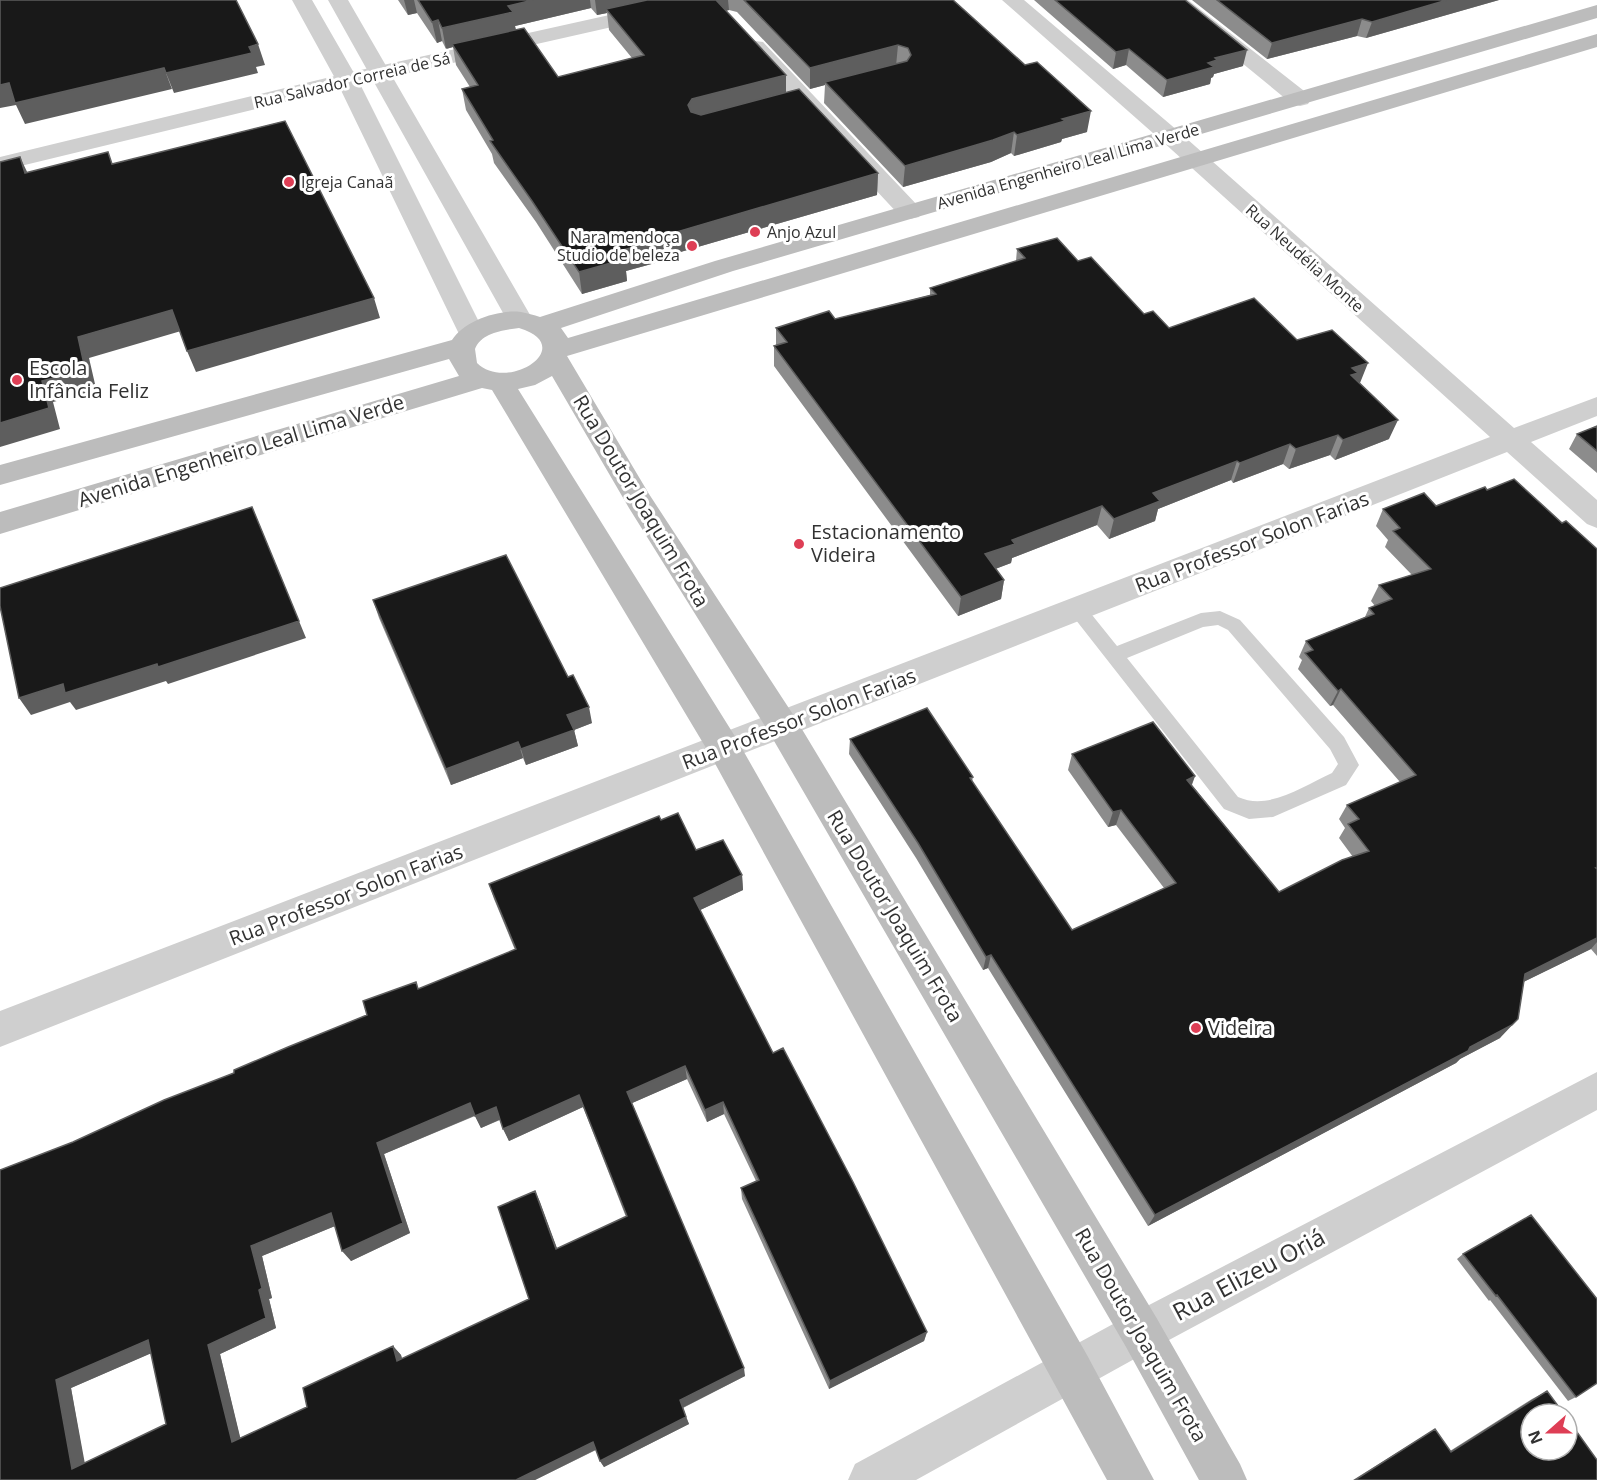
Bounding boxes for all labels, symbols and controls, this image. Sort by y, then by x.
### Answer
street label: Rua Salvador Correia de Sá [252,47,452,113]
street label: Avenida Engenheiro Leal Lima Verde [934,118,1202,214]
place label: Igreja Canaã [301,171,393,193]
marker: Igreja Canaã [282,175,296,189]
street label: Rua Neudélia Monte [1241,199,1369,317]
place label: Anjo Azul [767,221,836,243]
marker: Anjo Azul [748,225,762,239]
place label: Nara mendoça Studio de beleza [557,226,680,266]
marker: Nara mendoça Studio de beleza [685,239,699,253]
place label: Escola Infância Feliz [29,354,149,404]
marker: Escola Infância Feliz [10,373,24,387]
street label: Avenida Engenheiro Leal Lima Verde [75,388,407,513]
street label: Rua Doutor Joaquim Frota [567,390,716,612]
street label: Rua Professor Solon Farias [1131,484,1373,599]
place label: Estacionamento Videira [811,518,961,568]
marker: Estacionamento Videira [792,537,806,551]
street label: Rua Professor Solon Farias [678,661,920,776]
street label: Rua Doutor Joaquim Frota [821,805,970,1027]
street label: Rua Professor Solon Farias [225,837,467,952]
place label: Videira [1208,1014,1273,1041]
marker: Videira [1189,1021,1203,1035]
street label: Rua Elizeu Oriá [1166,1220,1330,1328]
street label: Rua Doutor Joaquim Frota [1069,1223,1214,1447]
north arrow [1519,1402,1579,1462]
text: N [1522,1427,1548,1447]

